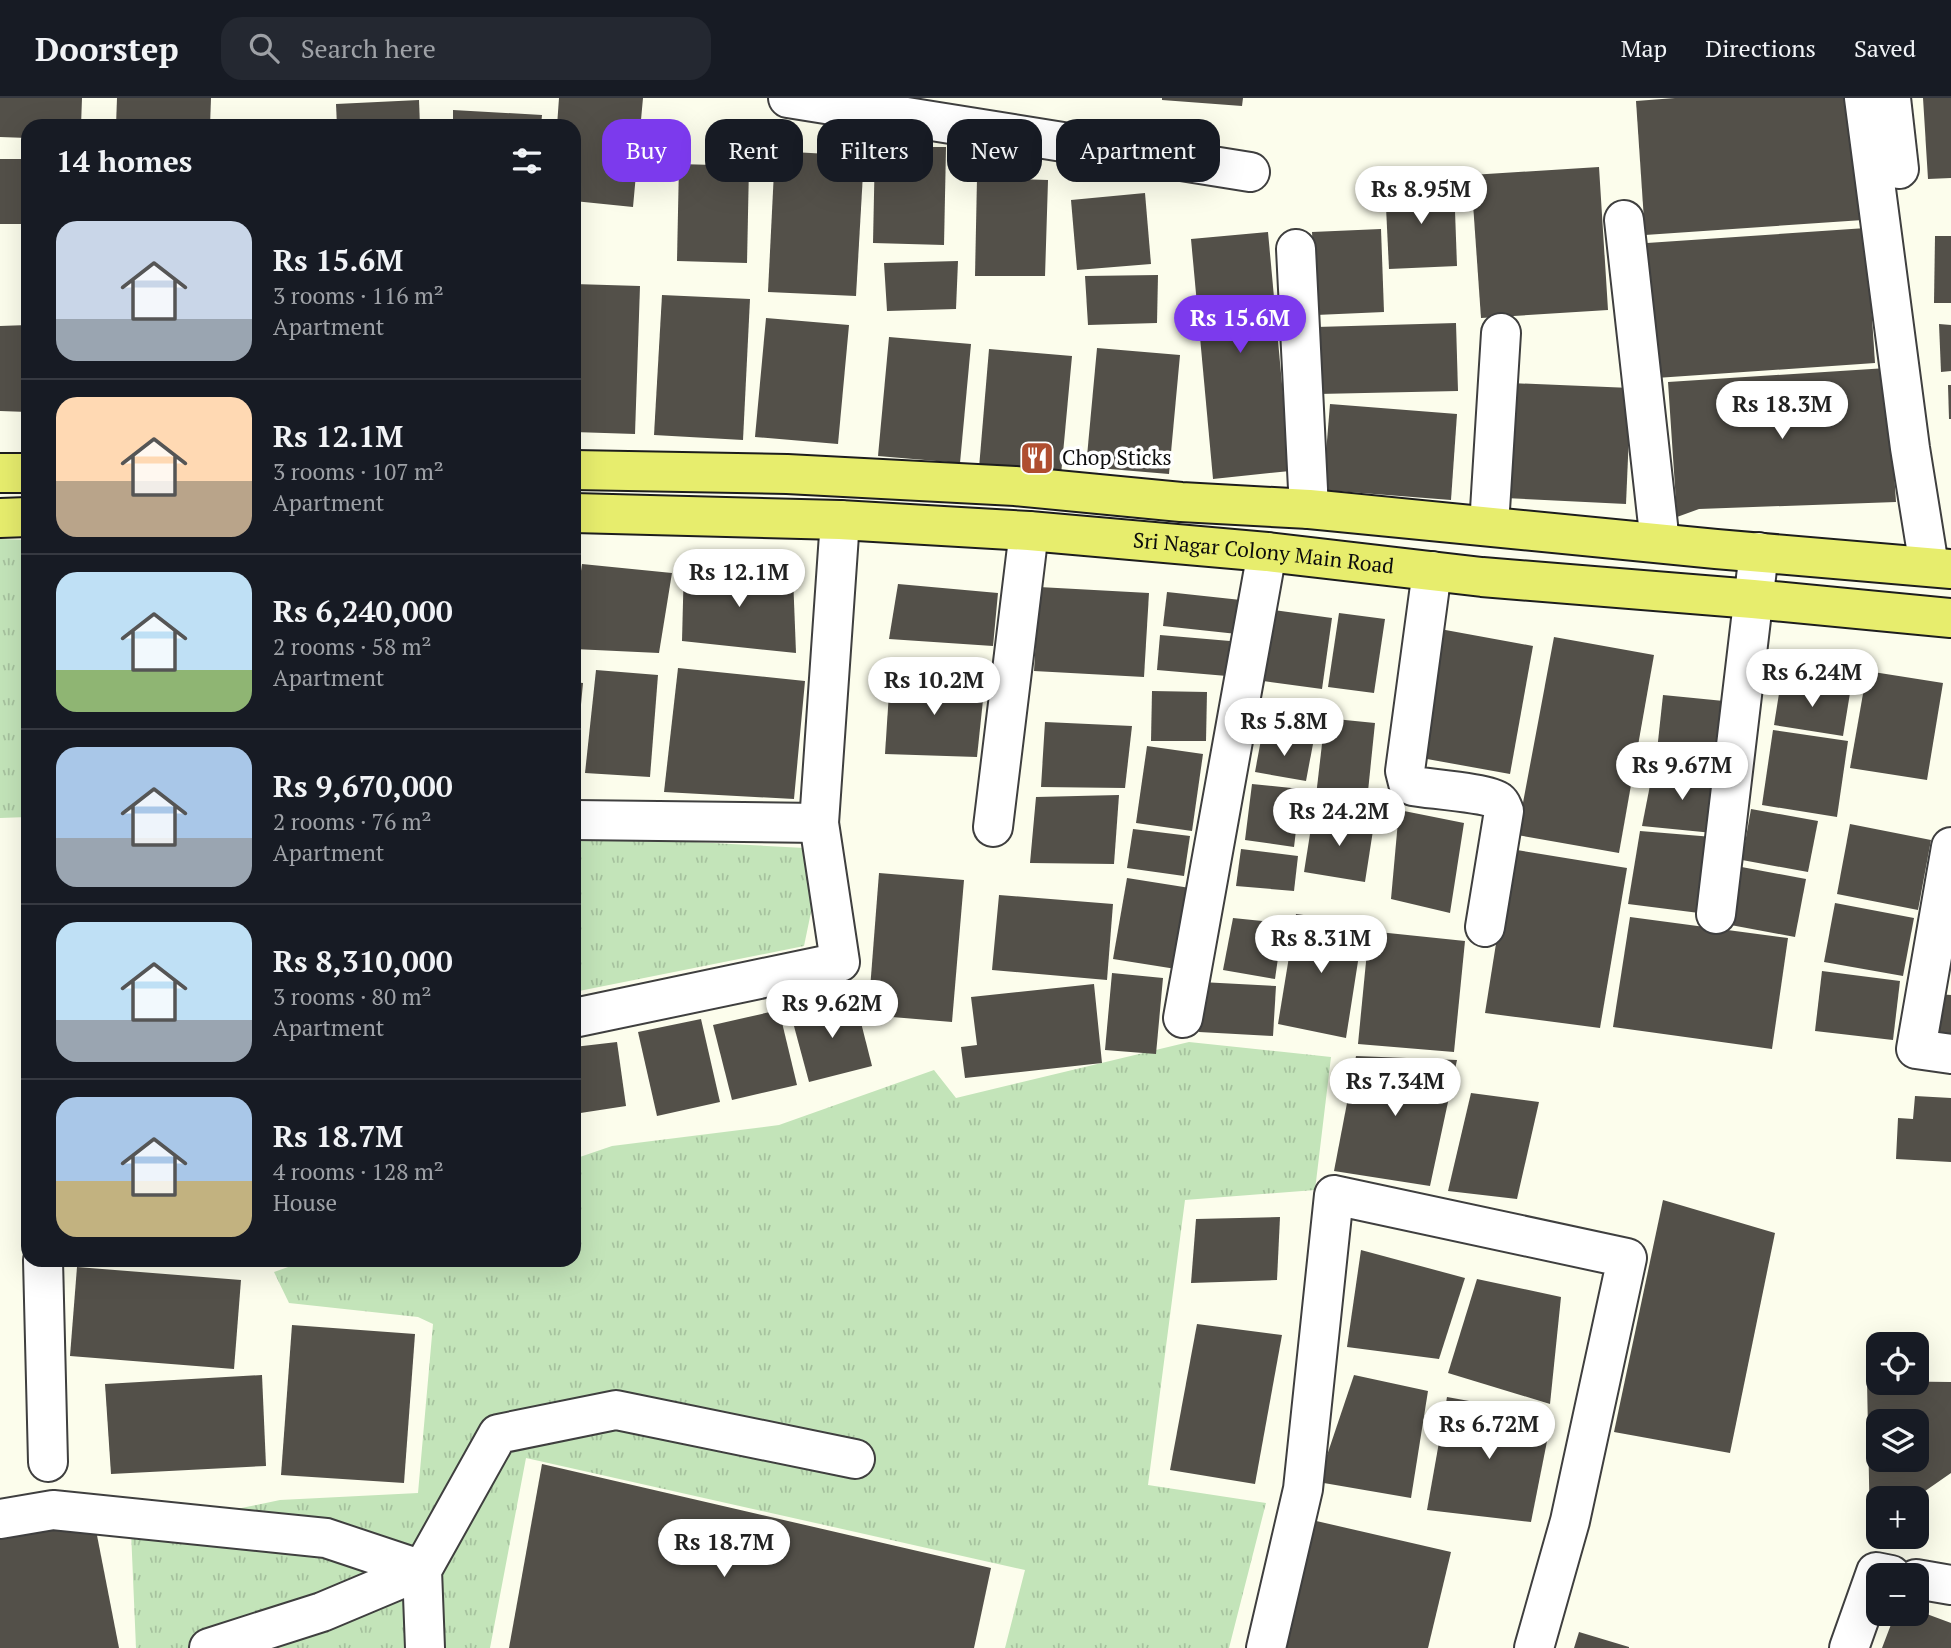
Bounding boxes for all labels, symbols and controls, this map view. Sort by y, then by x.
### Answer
search box [221,17,711,80]
text: Doorstep [35,27,179,70]
icon: search [245,29,283,67]
text: Search here [301,31,436,65]
text: Map [1621,32,1667,64]
text: Directions [1705,32,1816,64]
text: Saved [1854,32,1916,64]
chip: Buy [602,119,691,182]
chip: Rent [705,119,803,182]
chip: Filters [817,119,933,182]
chip: New [947,119,1042,182]
chip: Apartment [1056,119,1220,182]
text: 14 homes [56,141,192,181]
icon: filters [508,142,546,180]
pin: Rs 8.95M [1349,166,1493,226]
text: Rs 8.95M [1371,173,1471,204]
text: Rs 15.6M [273,240,403,280]
icon: home [112,249,196,333]
text: 3 rooms · 116 m² [273,280,444,311]
pin: Rs 15.6M [1168,296,1312,355]
text: Rs 15.6M [1190,302,1290,333]
text: Apartment [273,311,384,342]
pin: Rs 18.3M [1710,382,1854,441]
text: Rs 18.3M [1732,388,1832,419]
text: Rs 12.1M [273,416,403,456]
icon: home [112,425,196,509]
restaurant icon: Chop Sticks [1018,439,1056,477]
place label: Chop Sticks [1062,443,1172,471]
text: 3 rooms · 107 m² [273,456,444,487]
text: Apartment [273,487,384,518]
street label: Sri Nagar Colony Main Road [1132,525,1396,580]
pin: Rs 12.1M [667,550,811,609]
text: Rs 12.1M [689,556,789,587]
text: Rs 6,240,000 [273,591,453,631]
icon: home [112,600,196,684]
text: 2 rooms · 58 m² [273,631,432,662]
pin: Rs 6.24M [1740,650,1884,709]
text: Rs 6.24M [1762,656,1862,687]
pin: Rs 10.2M [862,658,1006,717]
text: Apartment [273,662,384,693]
text: Rs 10.2M [884,664,984,695]
pin: Rs 5.8M [1219,698,1349,758]
text: Rs 5.8M [1241,705,1327,736]
pin: Rs 9.67M [1610,742,1754,802]
text: Rs 9.67M [1632,749,1732,780]
text: Rs 9,670,000 [273,766,453,806]
icon: home [112,775,196,859]
pin: Rs 24.2M [1267,788,1411,848]
text: Rs 24.2M [1289,795,1389,826]
text: 2 rooms · 76 m² [273,806,432,837]
text: Apartment [273,837,384,868]
pin: Rs 8.31M [1249,916,1393,975]
text: Rs 8.31M [1271,922,1371,953]
text: Rs 8,310,000 [273,941,453,981]
icon: home [112,950,196,1034]
text: 3 rooms · 80 m² [273,981,432,1012]
pin: Rs 9.62M [760,981,904,1040]
text: Rs 9.62M [782,987,882,1018]
text: Apartment [273,1012,384,1043]
pin: Rs 7.34M [1323,1058,1467,1118]
text: Rs 7.34M [1346,1065,1444,1096]
text: Rs 18.7M [273,1116,403,1156]
icon: home [112,1125,196,1209]
text: 4 rooms · 128 m² [273,1156,444,1187]
text: House [273,1187,337,1218]
map controls [1866,1332,1929,1626]
button: locate [1866,1332,1929,1395]
pin: Rs 6.72M [1417,1402,1561,1461]
text: Rs 6.72M [1439,1408,1539,1439]
button: layers [1866,1409,1929,1472]
button: + [1866,1486,1929,1549]
pin: Rs 18.7M [652,1520,796,1579]
text: Rs 18.7M [674,1526,774,1557]
button: − [1866,1563,1929,1626]

